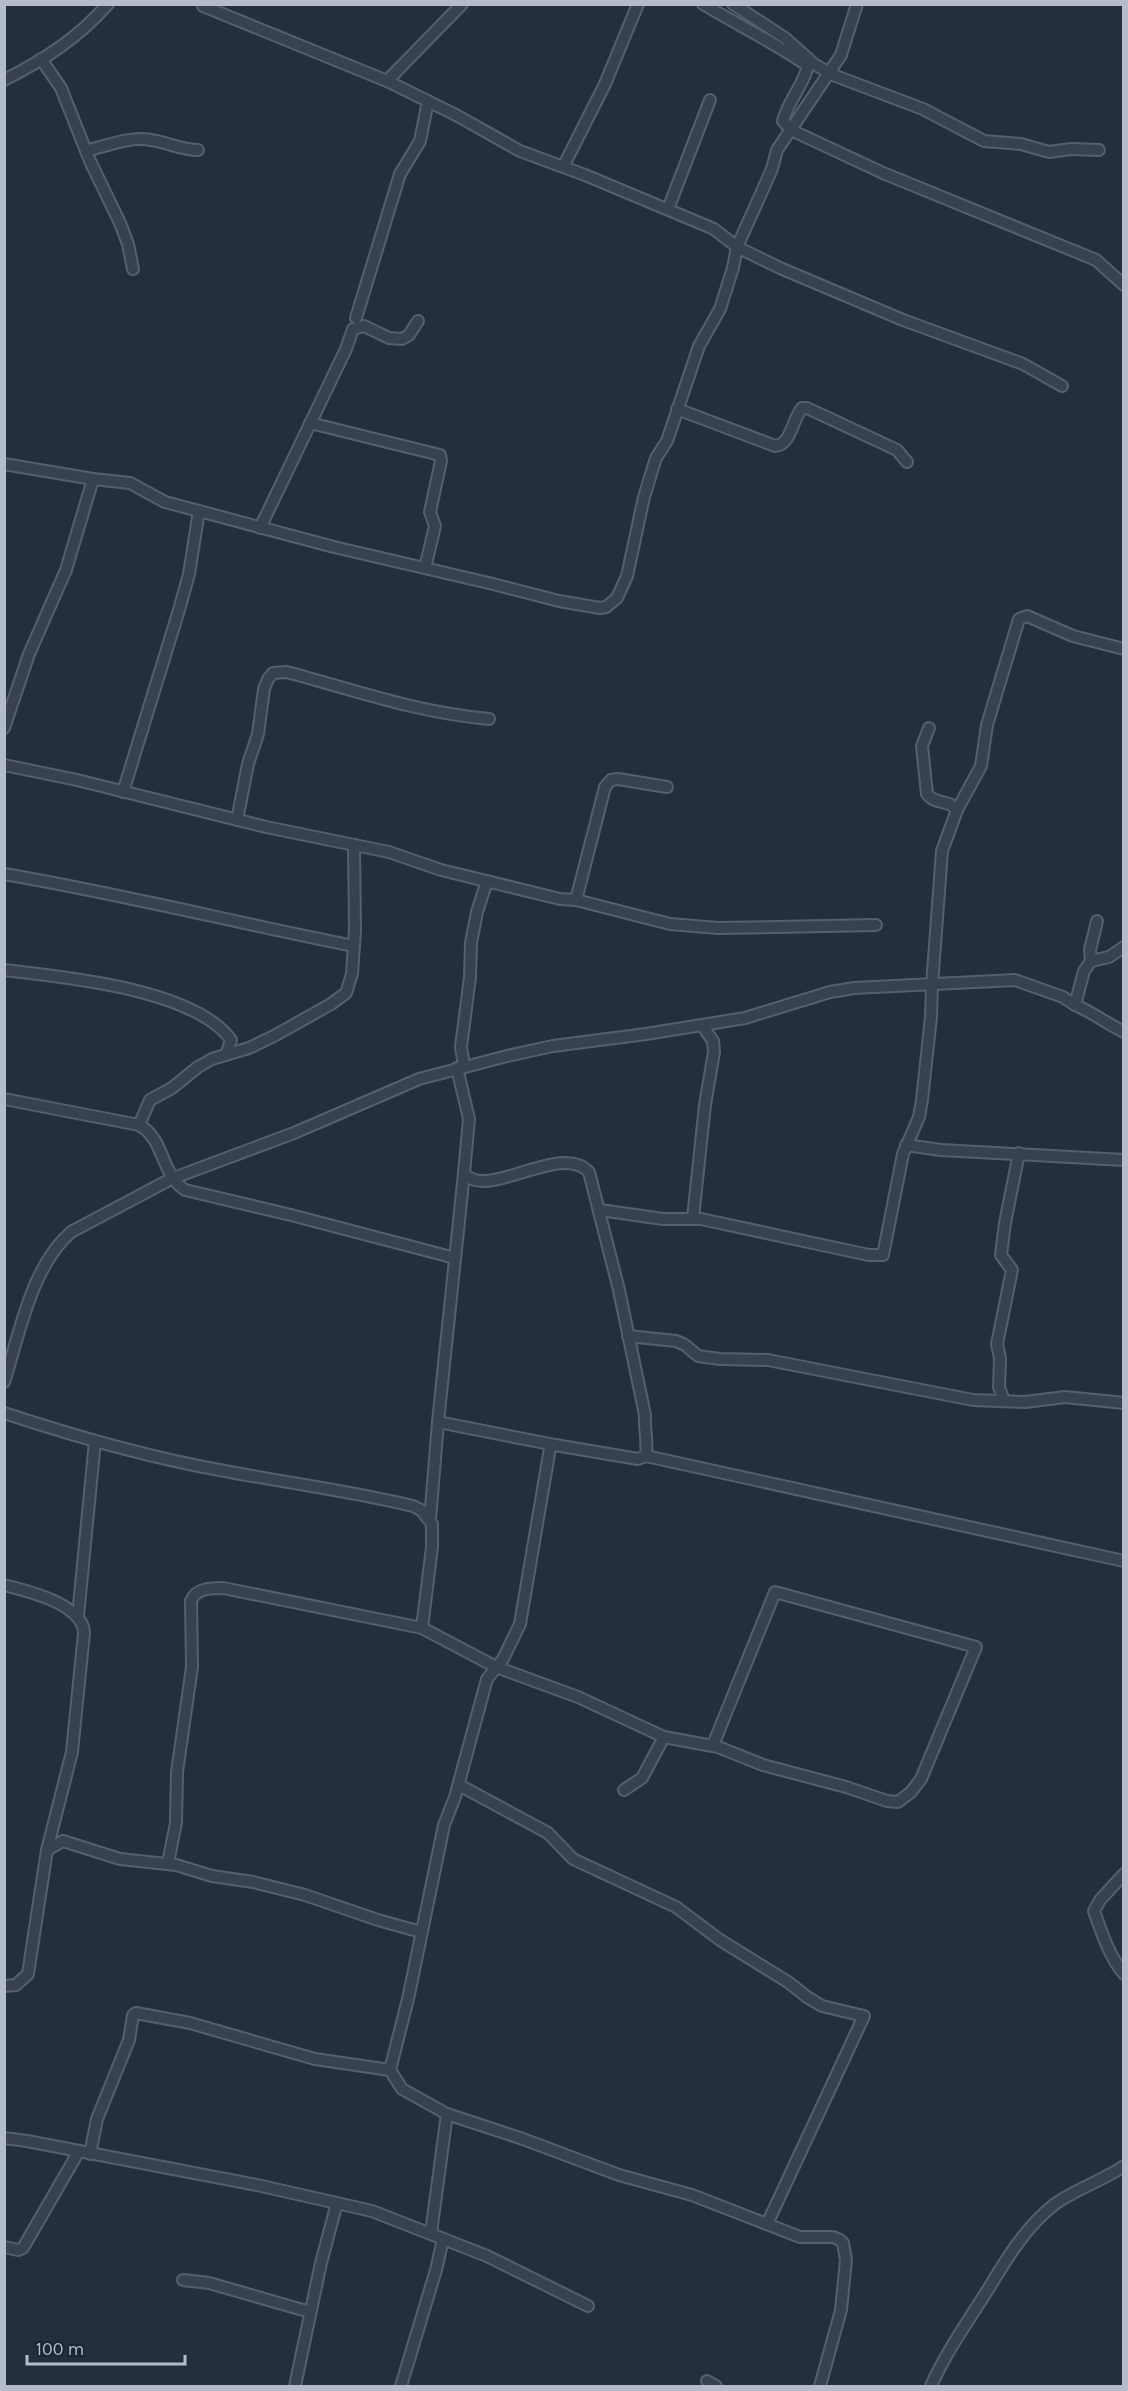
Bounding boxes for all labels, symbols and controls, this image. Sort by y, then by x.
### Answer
scale bar [27,2328,184,2366]
text: 100 m [36,2338,84,2360]

